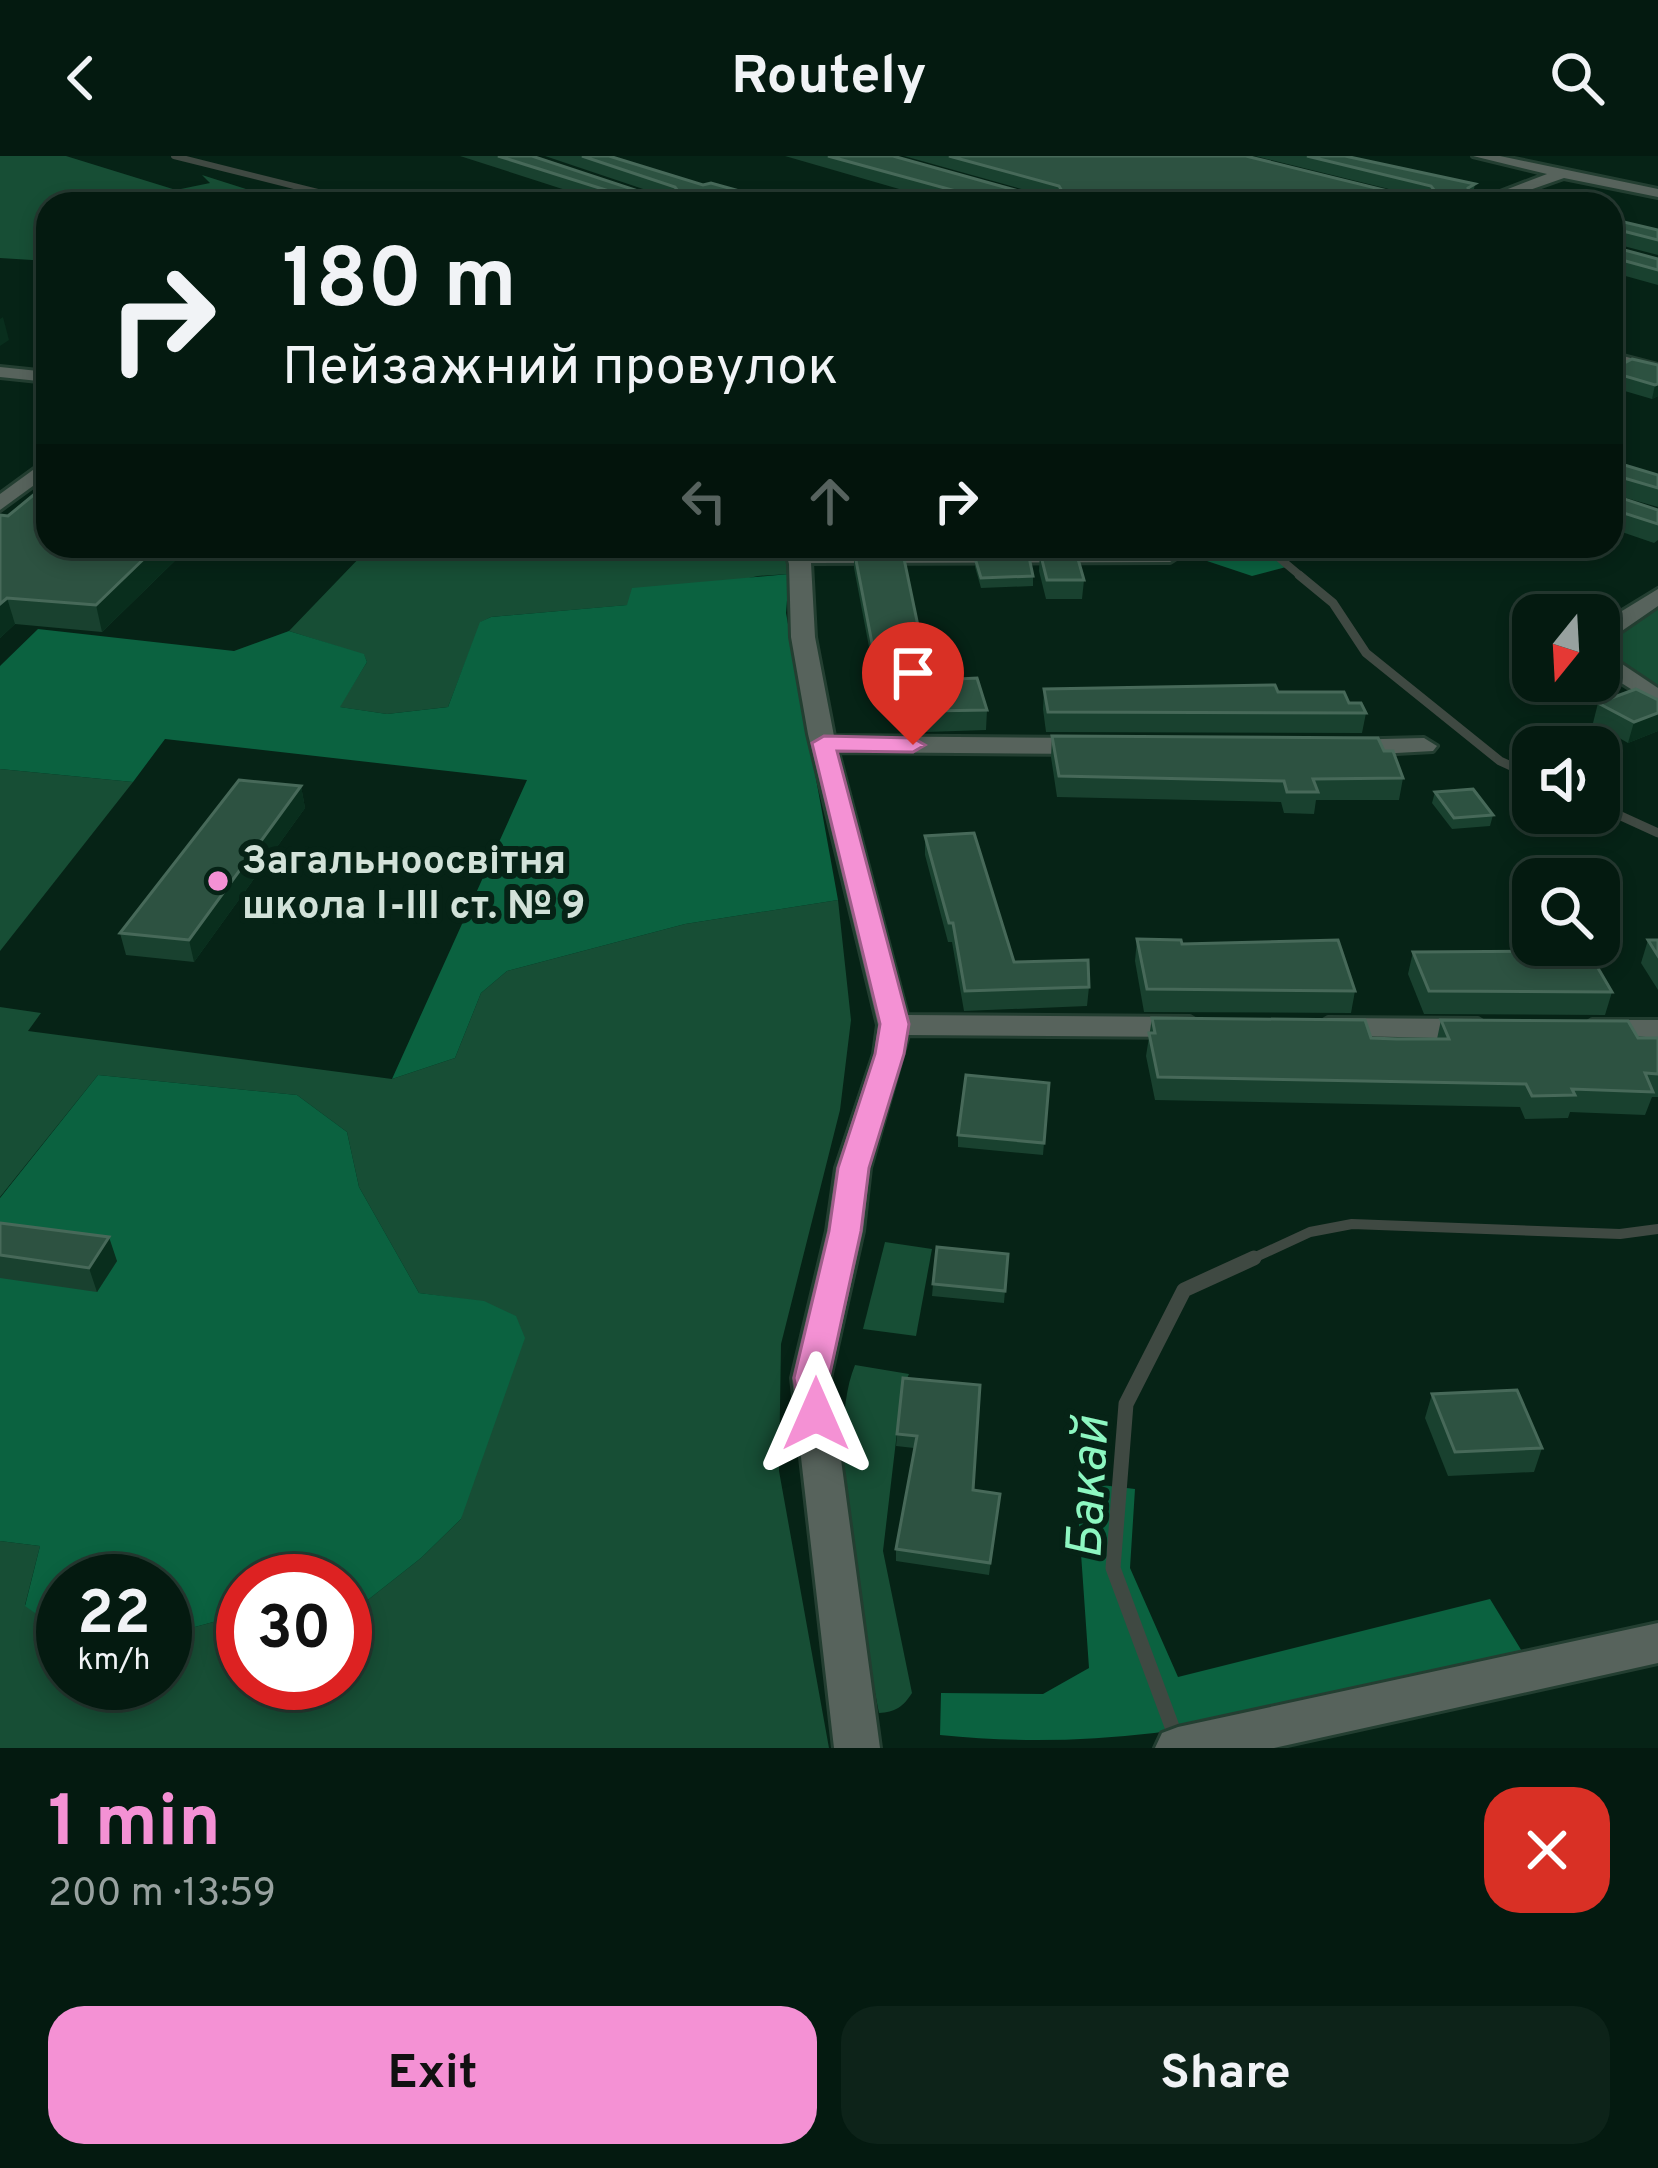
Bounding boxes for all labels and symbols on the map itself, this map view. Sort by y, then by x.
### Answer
north arrow [1512,594,1620,702]
pin [862,622,964,745]
place label: Загальноосвітня школа І-ІІІ ст. № 9 [242,839,585,933]
marker: Загальноосвітня школа І-ІІІ ст. № 9 [205,868,231,894]
position arrow [753,1351,879,1477]
water label: Бакай [1055,1414,1128,1561]
speed limit sign: 30 [216,1554,372,1710]

